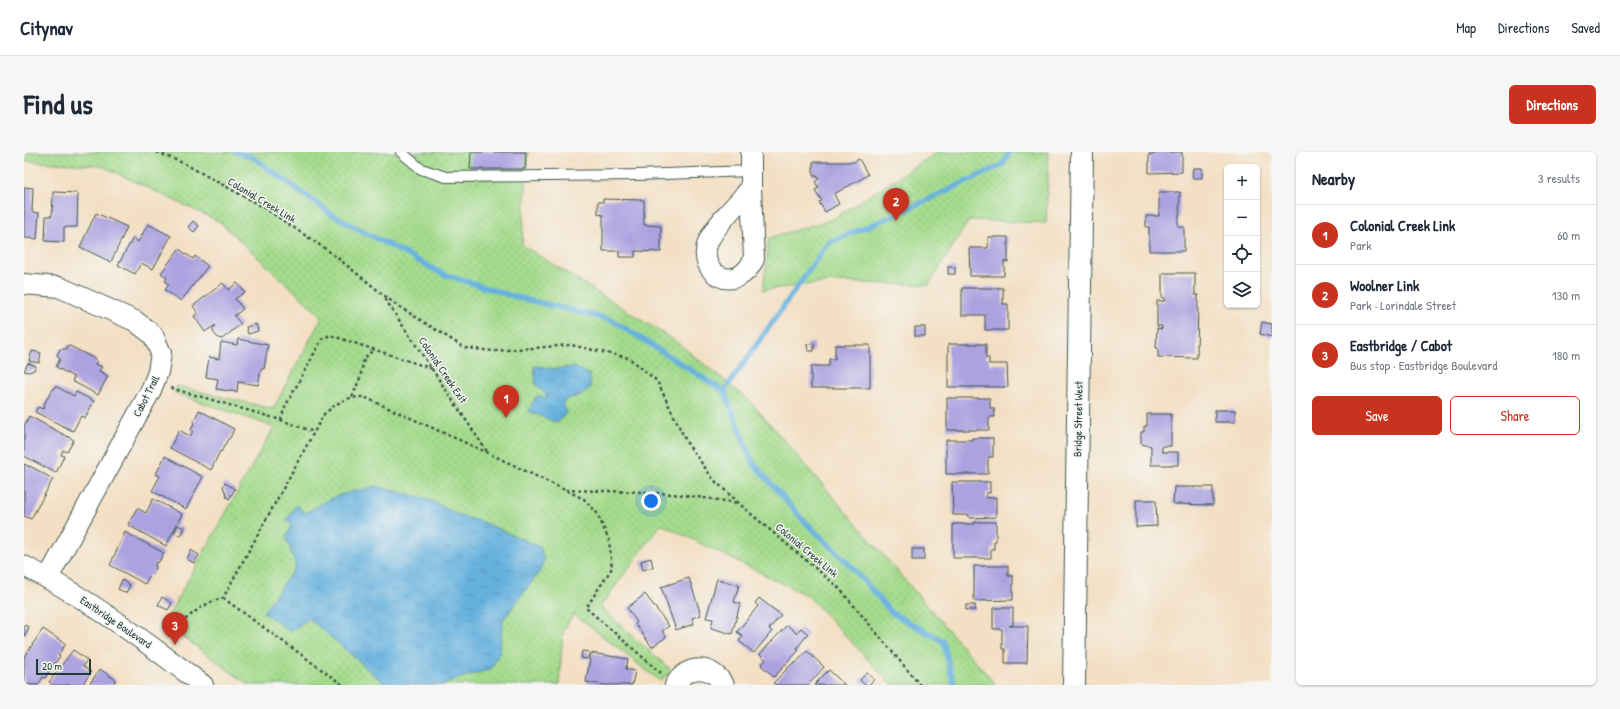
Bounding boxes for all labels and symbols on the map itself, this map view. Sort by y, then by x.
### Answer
street label: Colonial Creek Link [225,174,299,226]
pin: 2 [883,188,909,221]
street label: Colonial Creek Exit [416,334,470,406]
street label: Cabot Trail [130,373,162,419]
street label: Bridge Street West [1070,381,1086,457]
pin: 1 [493,385,519,418]
your location [641,491,661,511]
street label: Colonial Creek Link [773,520,841,580]
street label: Eastbridge Boulevard [77,593,155,652]
pin: 3 [162,612,188,645]
scale bar [36,657,91,676]

